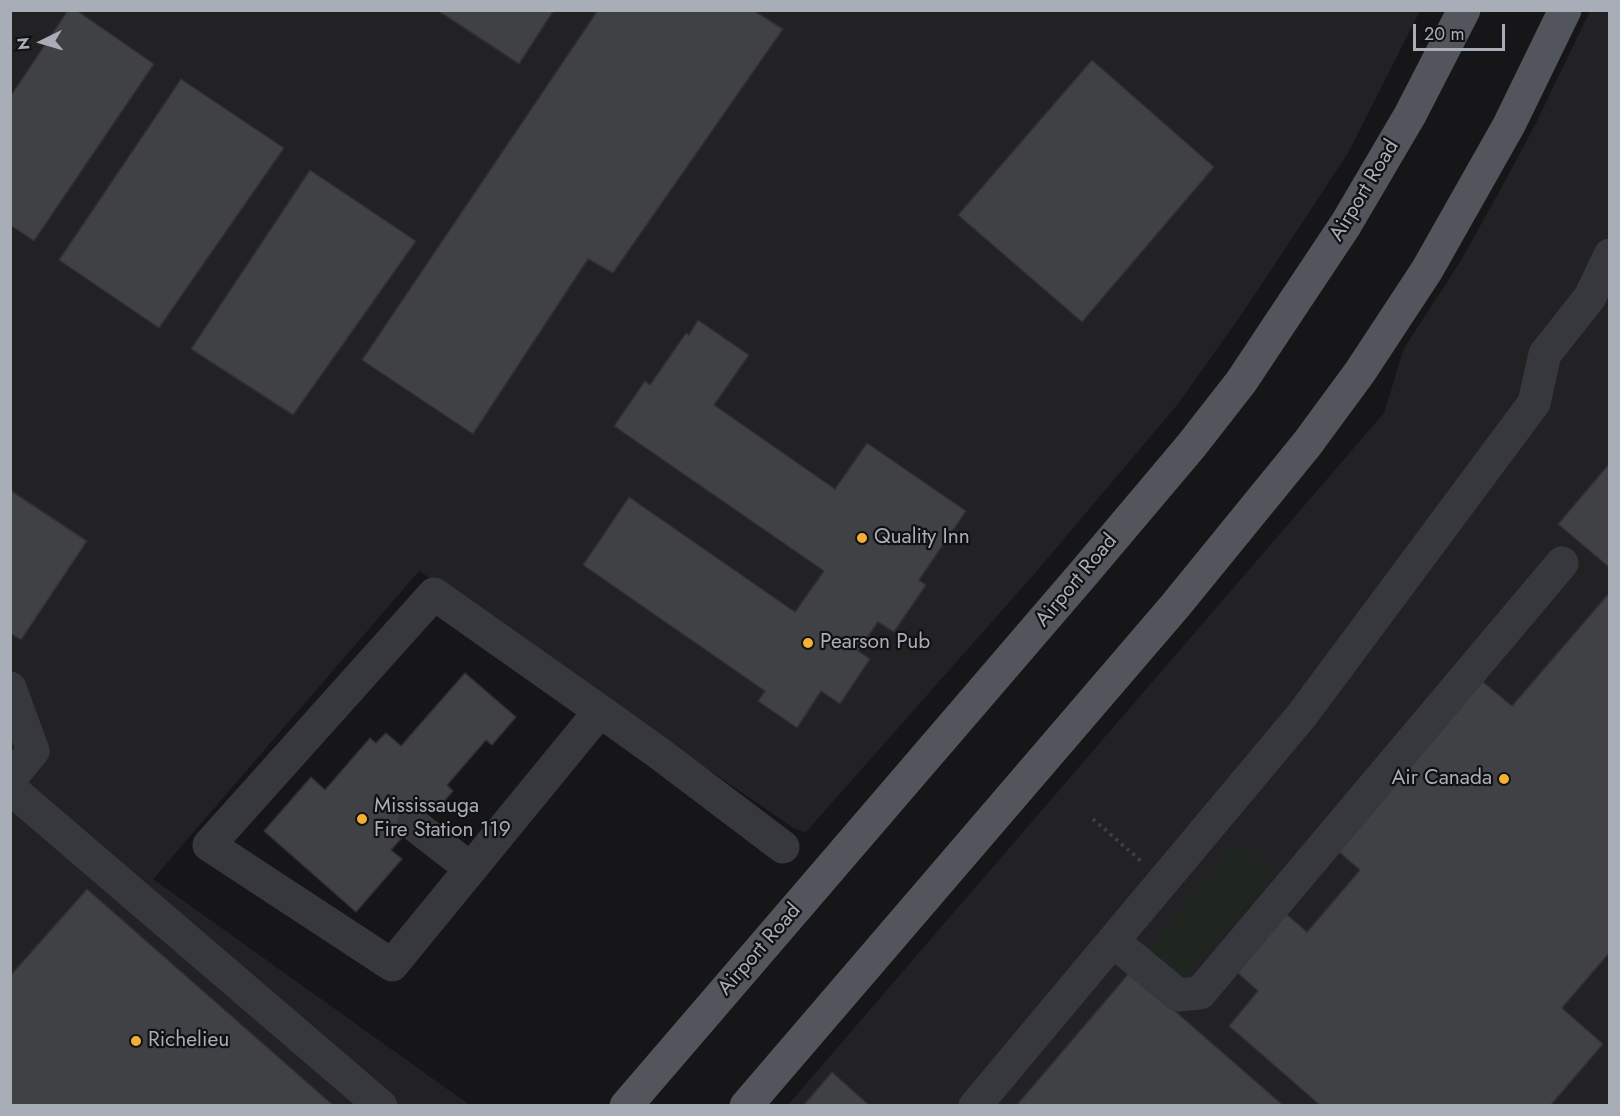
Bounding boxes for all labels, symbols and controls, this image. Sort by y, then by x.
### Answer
north arrow [12,12,72,72]
scale bar [1416,12,1508,50]
text: 20 m [1424,21,1464,47]
text: N [12,36,36,51]
street label: Airport Road [1325,136,1405,246]
place label: Quality Inn [874,525,970,551]
street label: Airport Road [1031,529,1123,633]
marker: Quality Inn [855,531,869,545]
place label: Pearson Pub [820,630,930,656]
marker: Pearson Pub [801,636,815,650]
place label: Air Canada [1391,766,1492,792]
marker: Air Canada [1497,772,1511,786]
place label: Mississauga Fire Station 119 [374,794,511,844]
marker: Mississauga Fire Station 119 [355,812,369,826]
street label: Airport Road [713,899,807,1001]
place label: Richelieu [148,1028,229,1054]
marker: Richelieu [129,1034,143,1048]

